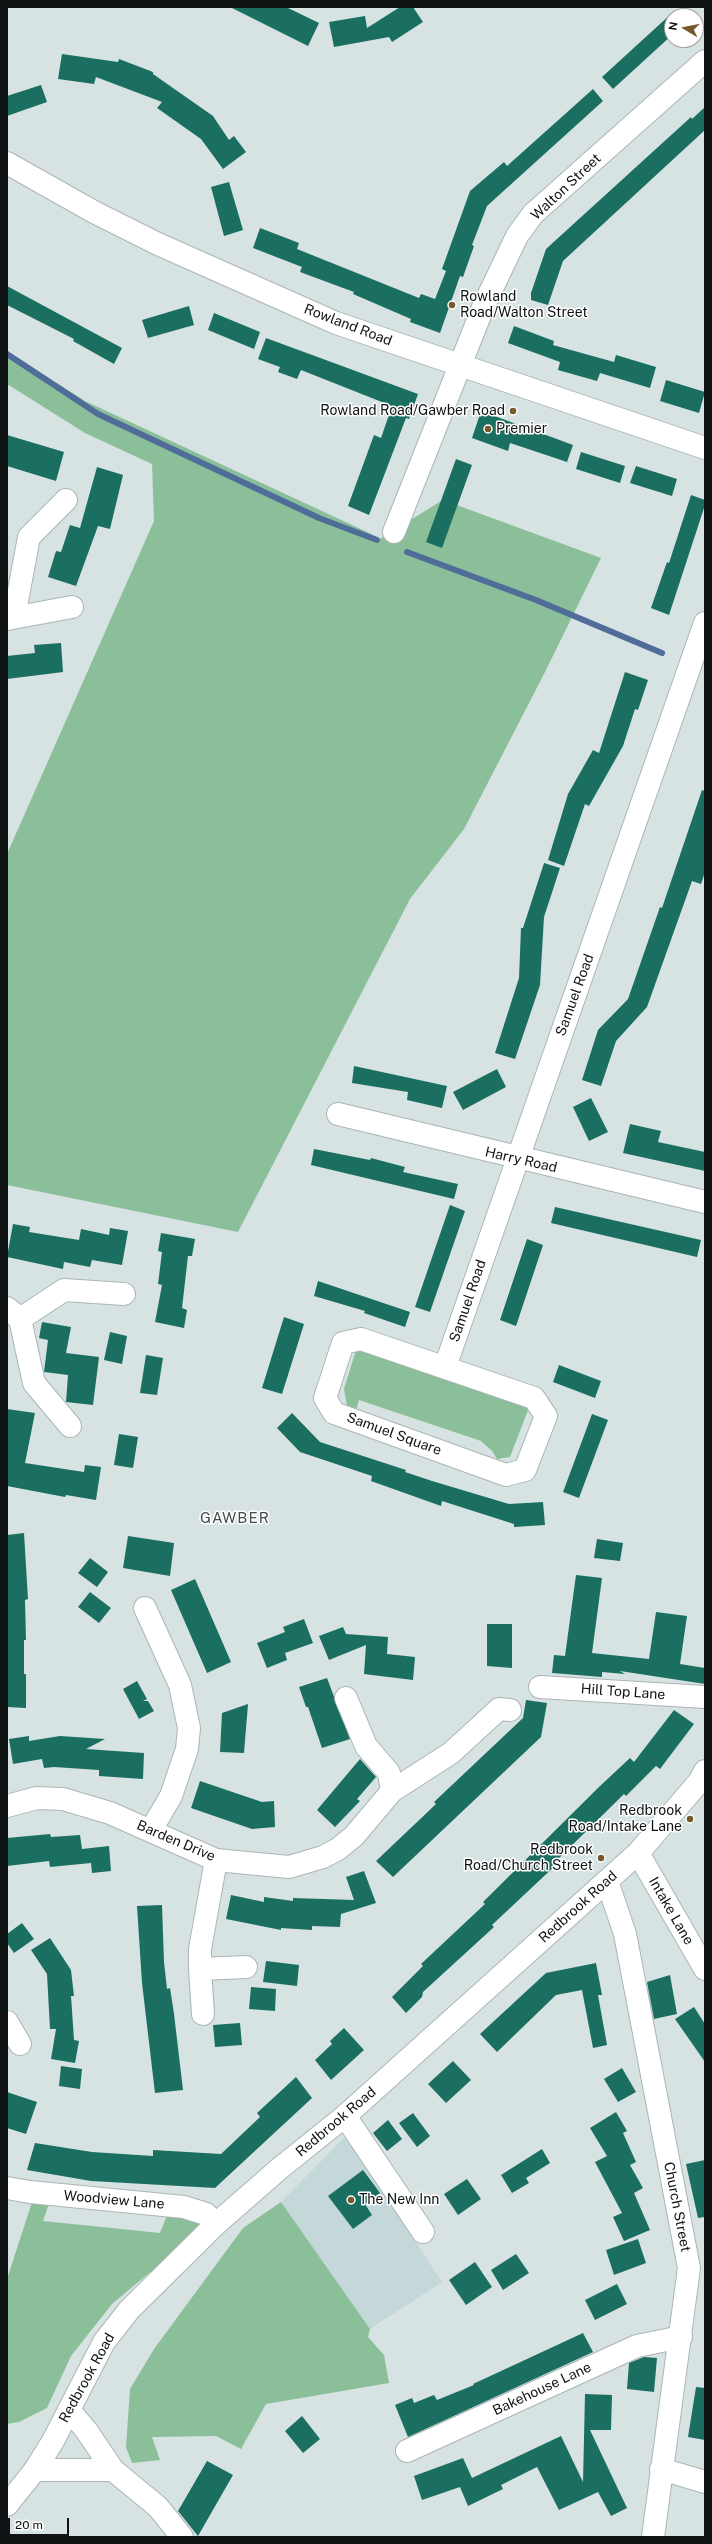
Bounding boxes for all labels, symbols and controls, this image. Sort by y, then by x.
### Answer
north arrow [664,8,704,48]
text: N [667,21,680,31]
street label: Walton Street [527,150,605,224]
place label: Rowland Road/Walton Street [460,289,588,322]
marker: Rowland Road/Walton Street [447,300,457,310]
street label: Rowland Road [302,301,394,349]
place label: Rowland Road/Gawber Road [320,403,505,419]
marker: Rowland Road/Gawber Road [508,406,518,416]
place label: Premier [496,421,547,437]
marker: Premier [483,424,493,434]
street label: Samuel Road [552,952,598,1038]
street label: Harry Road [483,1144,559,1176]
street label: Samuel Road [446,1258,490,1344]
street label: Samuel Square [344,1409,444,1459]
district label: GAWBER [200,1509,270,1527]
street label: Hill Top Lane [580,1681,666,1703]
place label: Redbrook Road/Intake Lane [569,1803,682,1836]
marker: Redbrook Road/Intake Lane [685,1814,695,1824]
street label: Barden Drive [134,1817,218,1865]
place label: Redbrook Road/Church Street [464,1842,593,1874]
marker: Redbrook Road/Church Street [596,1853,606,1863]
street label: Redbrook Road [535,1867,621,1947]
street label: Intake Lane [645,1874,697,1948]
street label: Redbrook Road [292,2084,380,2160]
street label: Church Street [660,2161,694,2253]
street label: Woodview Lane [63,2187,165,2213]
place label: The New Inn [359,2192,439,2208]
marker: The New Inn [346,2195,356,2205]
street label: Redbrook Road [56,2330,118,2426]
street label: Bakehouse Lane [490,2359,594,2419]
scale bar [10,2510,71,2536]
text: 20 m [15,2518,43,2532]

